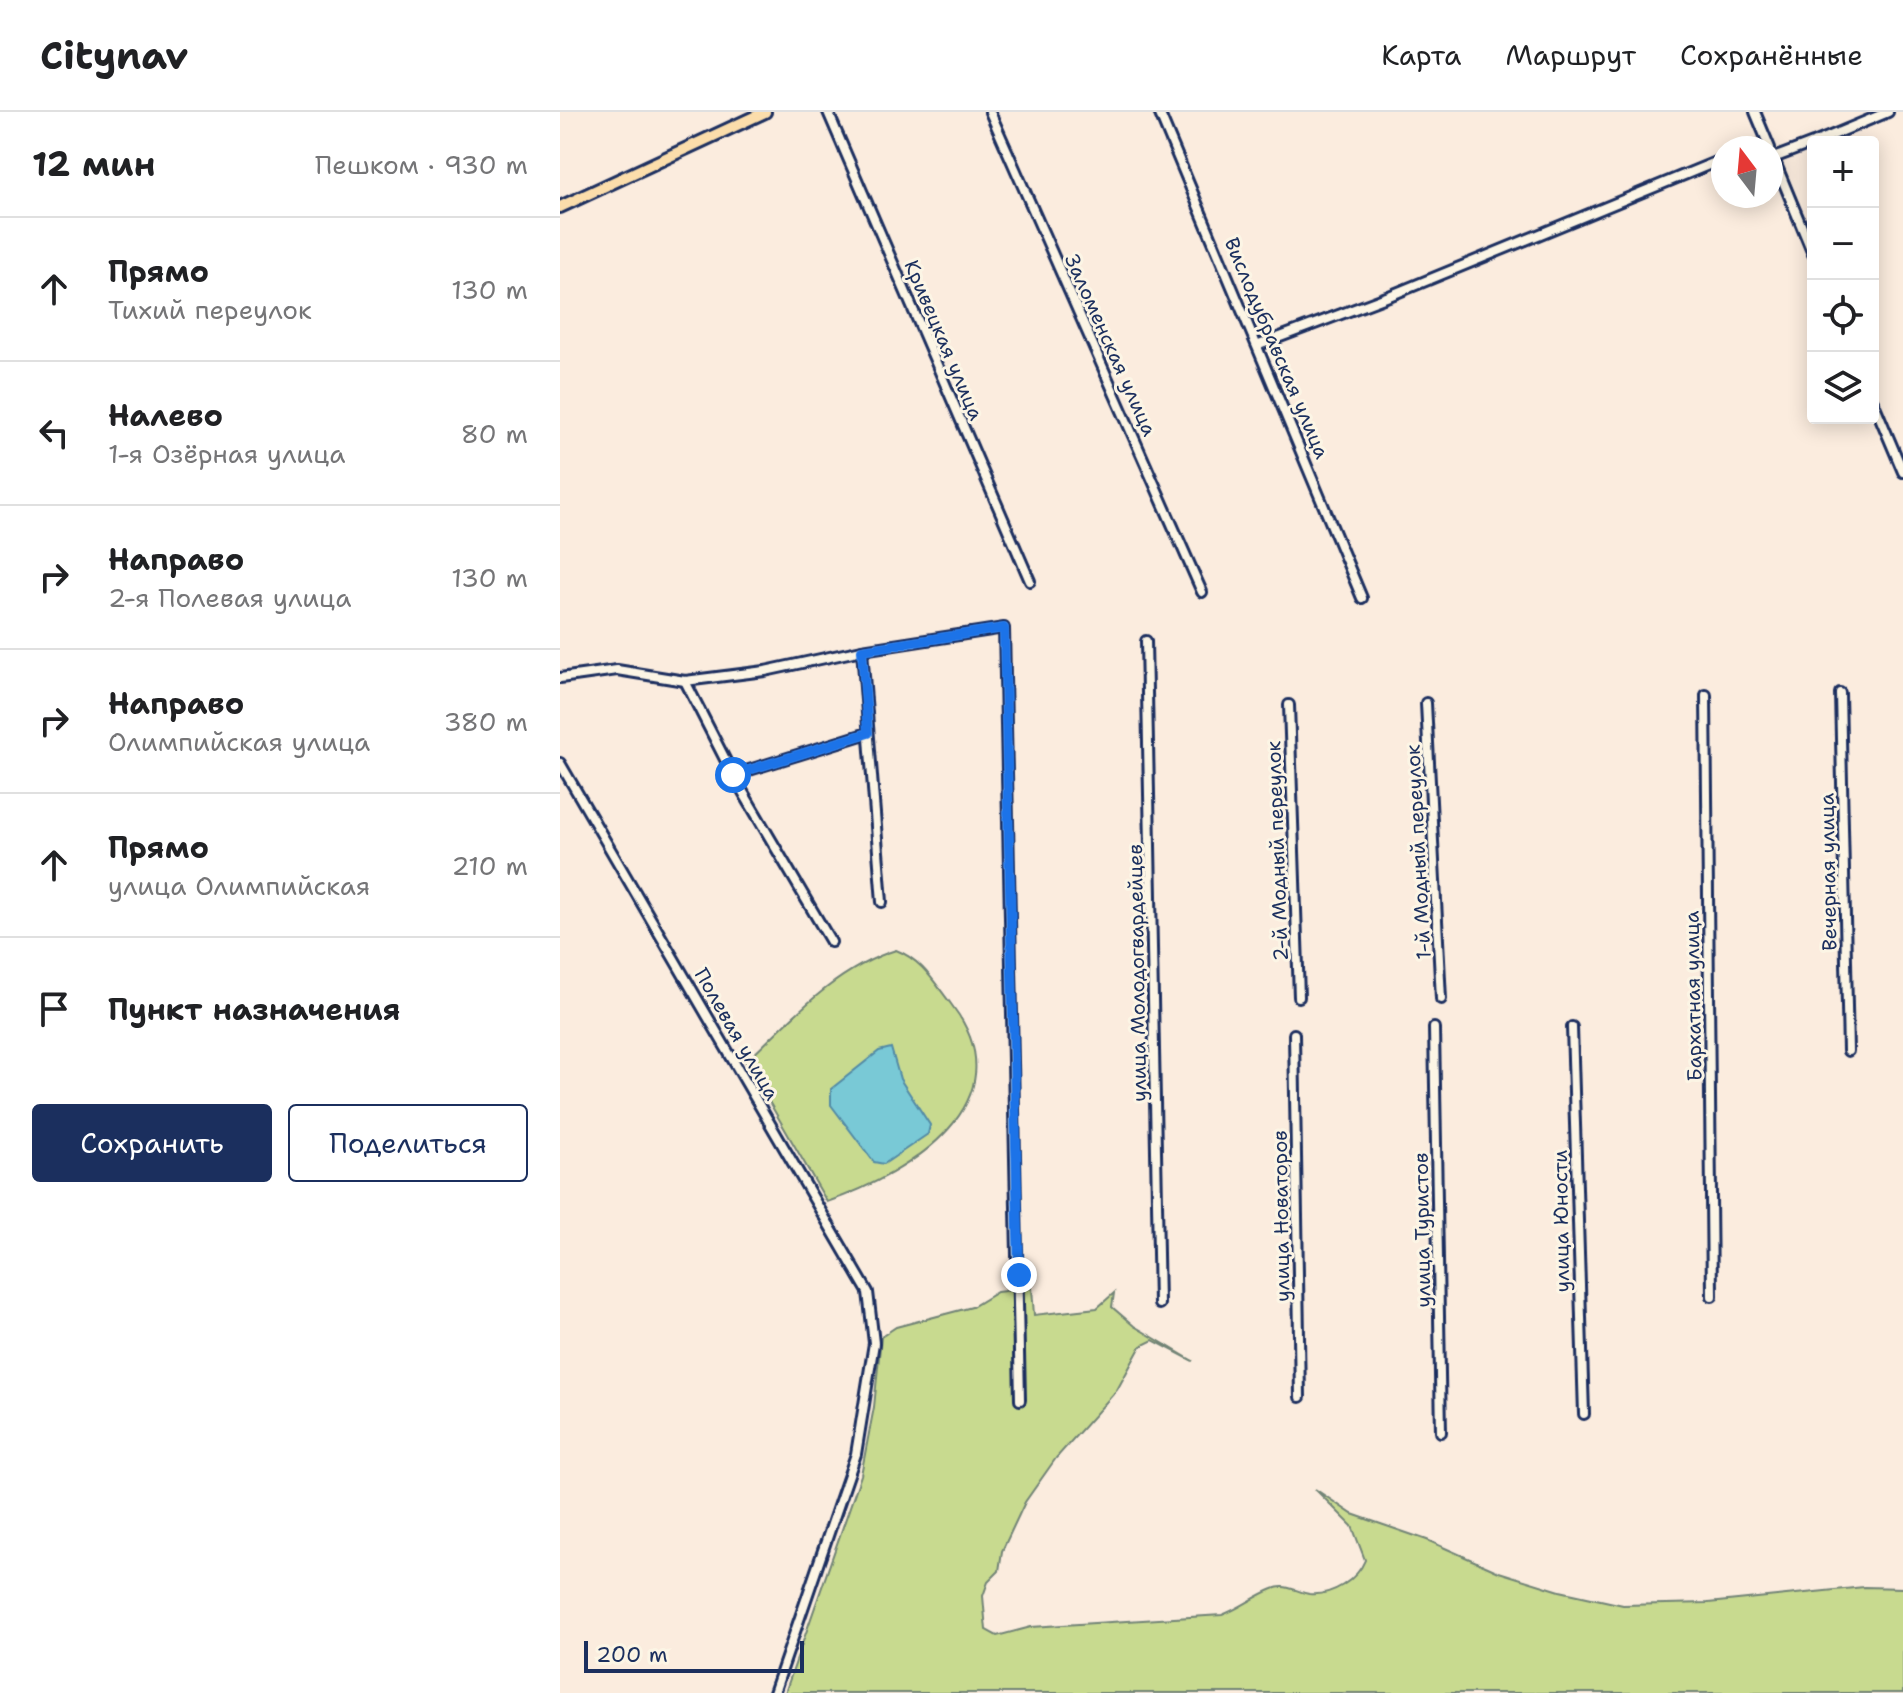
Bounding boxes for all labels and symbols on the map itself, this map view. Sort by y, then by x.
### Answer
north arrow [1711,136,1783,208]
street label: Вислодубравская улица [1219,234,1336,463]
street label: Заломенская улица [1059,250,1163,441]
street label: Кривецкая улица [899,256,990,424]
street label: 2-й Модный переулок [1260,740,1294,962]
street label: 1-й Модный переулок [1399,743,1437,960]
route start [715,757,751,793]
street label: Вечерная улица [1814,792,1842,951]
street label: улица Молодогвардейцев [1122,844,1152,1102]
street label: Бархатная улица [1679,910,1707,1082]
street label: Полевая улица [689,963,786,1105]
street label: улица Новаторов [1267,1130,1295,1302]
street label: улица Юности [1547,1149,1575,1293]
street label: улица Туристов [1408,1152,1436,1308]
route end [1001,1257,1037,1293]
scale bar [584,1637,804,1673]

